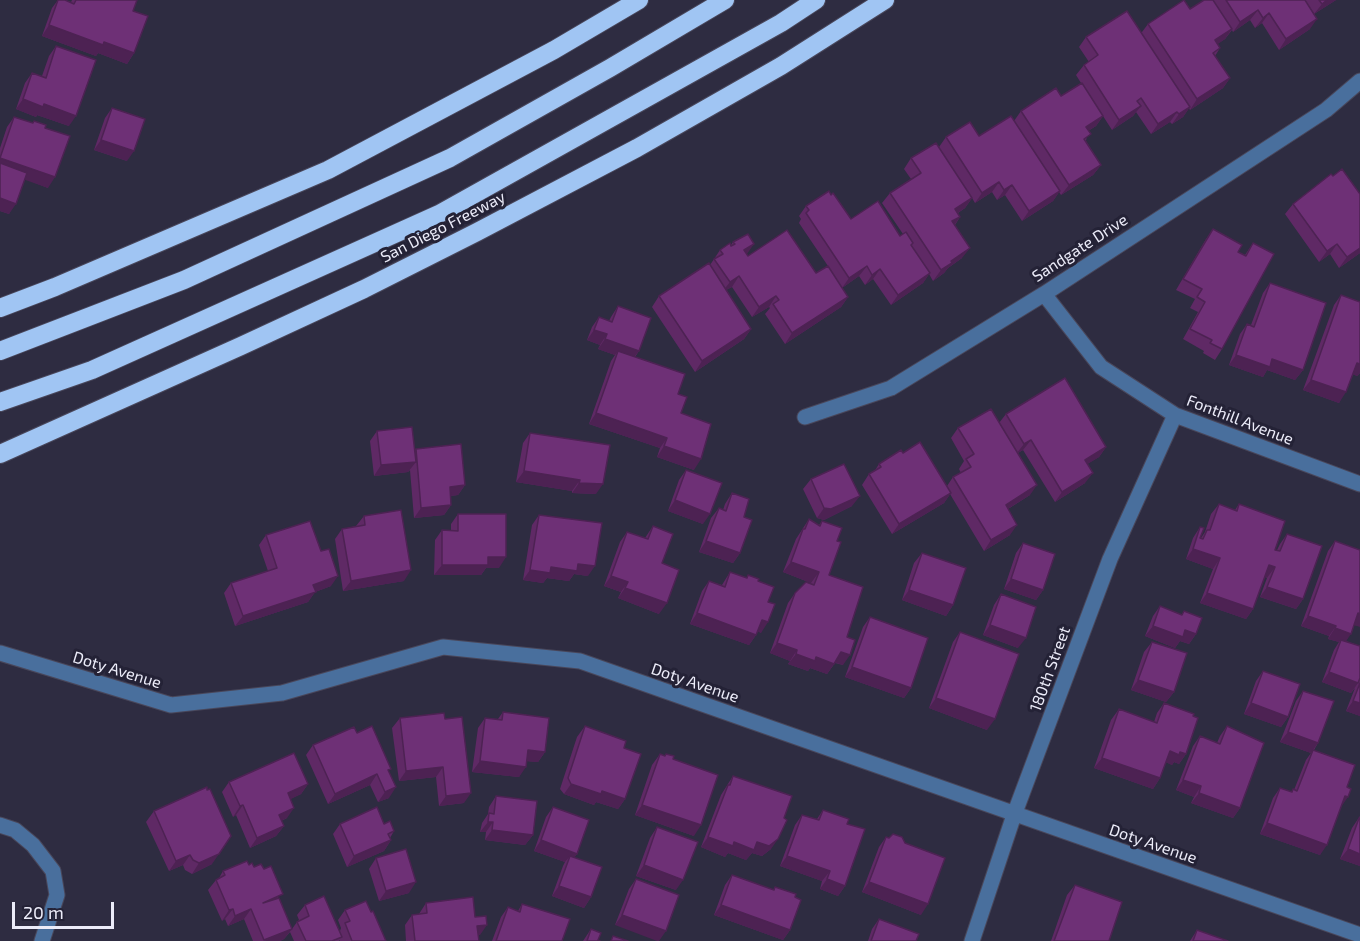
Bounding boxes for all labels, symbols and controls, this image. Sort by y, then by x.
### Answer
street label: San Diego Freeway [377,187,509,267]
street label: Sandgate Drive [1029,210,1131,286]
street label: Fonthill Avenue [1184,391,1296,449]
street label: 180th Street [1026,624,1074,714]
street label: Doty Avenue [70,647,164,693]
street label: Doty Avenue [649,659,741,707]
street label: Doty Avenue [1107,820,1199,868]
scale bar [15,890,117,928]
text: 20 m [23,901,64,923]

